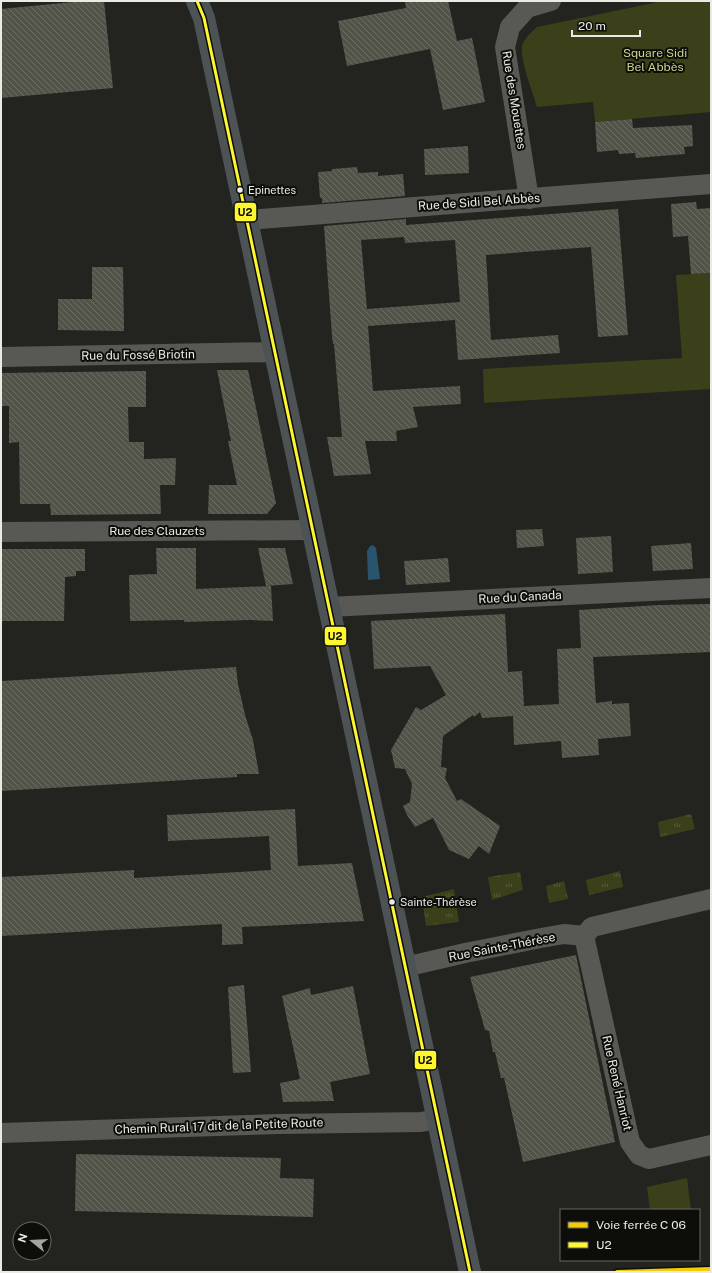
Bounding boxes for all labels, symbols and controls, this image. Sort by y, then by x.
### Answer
scale bar [572,12,640,38]
text: 20 m [578,19,606,33]
park label: Square Sidi Bel Abbès [623,46,687,74]
street label: Rue des Mouettes [499,50,529,150]
place label: Epinettes [248,184,296,196]
marker: Epinettes [235,185,245,195]
street label: Rue de Sidi Bel Abbès [417,191,541,213]
line badge: U2 [234,202,257,222]
text: U2 [238,206,252,218]
street label: Rue du Fossé Briotin [81,347,195,363]
street label: Rue des Clauzets [109,524,205,538]
street label: Rue du Canada [478,588,562,606]
line badge: U2 [324,626,347,646]
text: U2 [328,630,342,642]
place label: Sainte-Thérèse [400,896,477,908]
marker: Sainte-Thérèse [387,897,397,907]
street label: Rue Sainte-Thérèse [447,930,557,964]
street label: Rue René Hanriot [599,1034,635,1132]
line badge: U2 [414,1050,437,1070]
text: U2 [418,1054,432,1066]
street label: Chemin Rural 17 dit de la Petite Route [114,1115,324,1137]
legend [560,1209,700,1261]
text: Voie ferrée C 06 [596,1218,686,1232]
north arrow [12,1221,52,1261]
text: N [15,1232,30,1244]
text: U2 [596,1238,612,1252]

